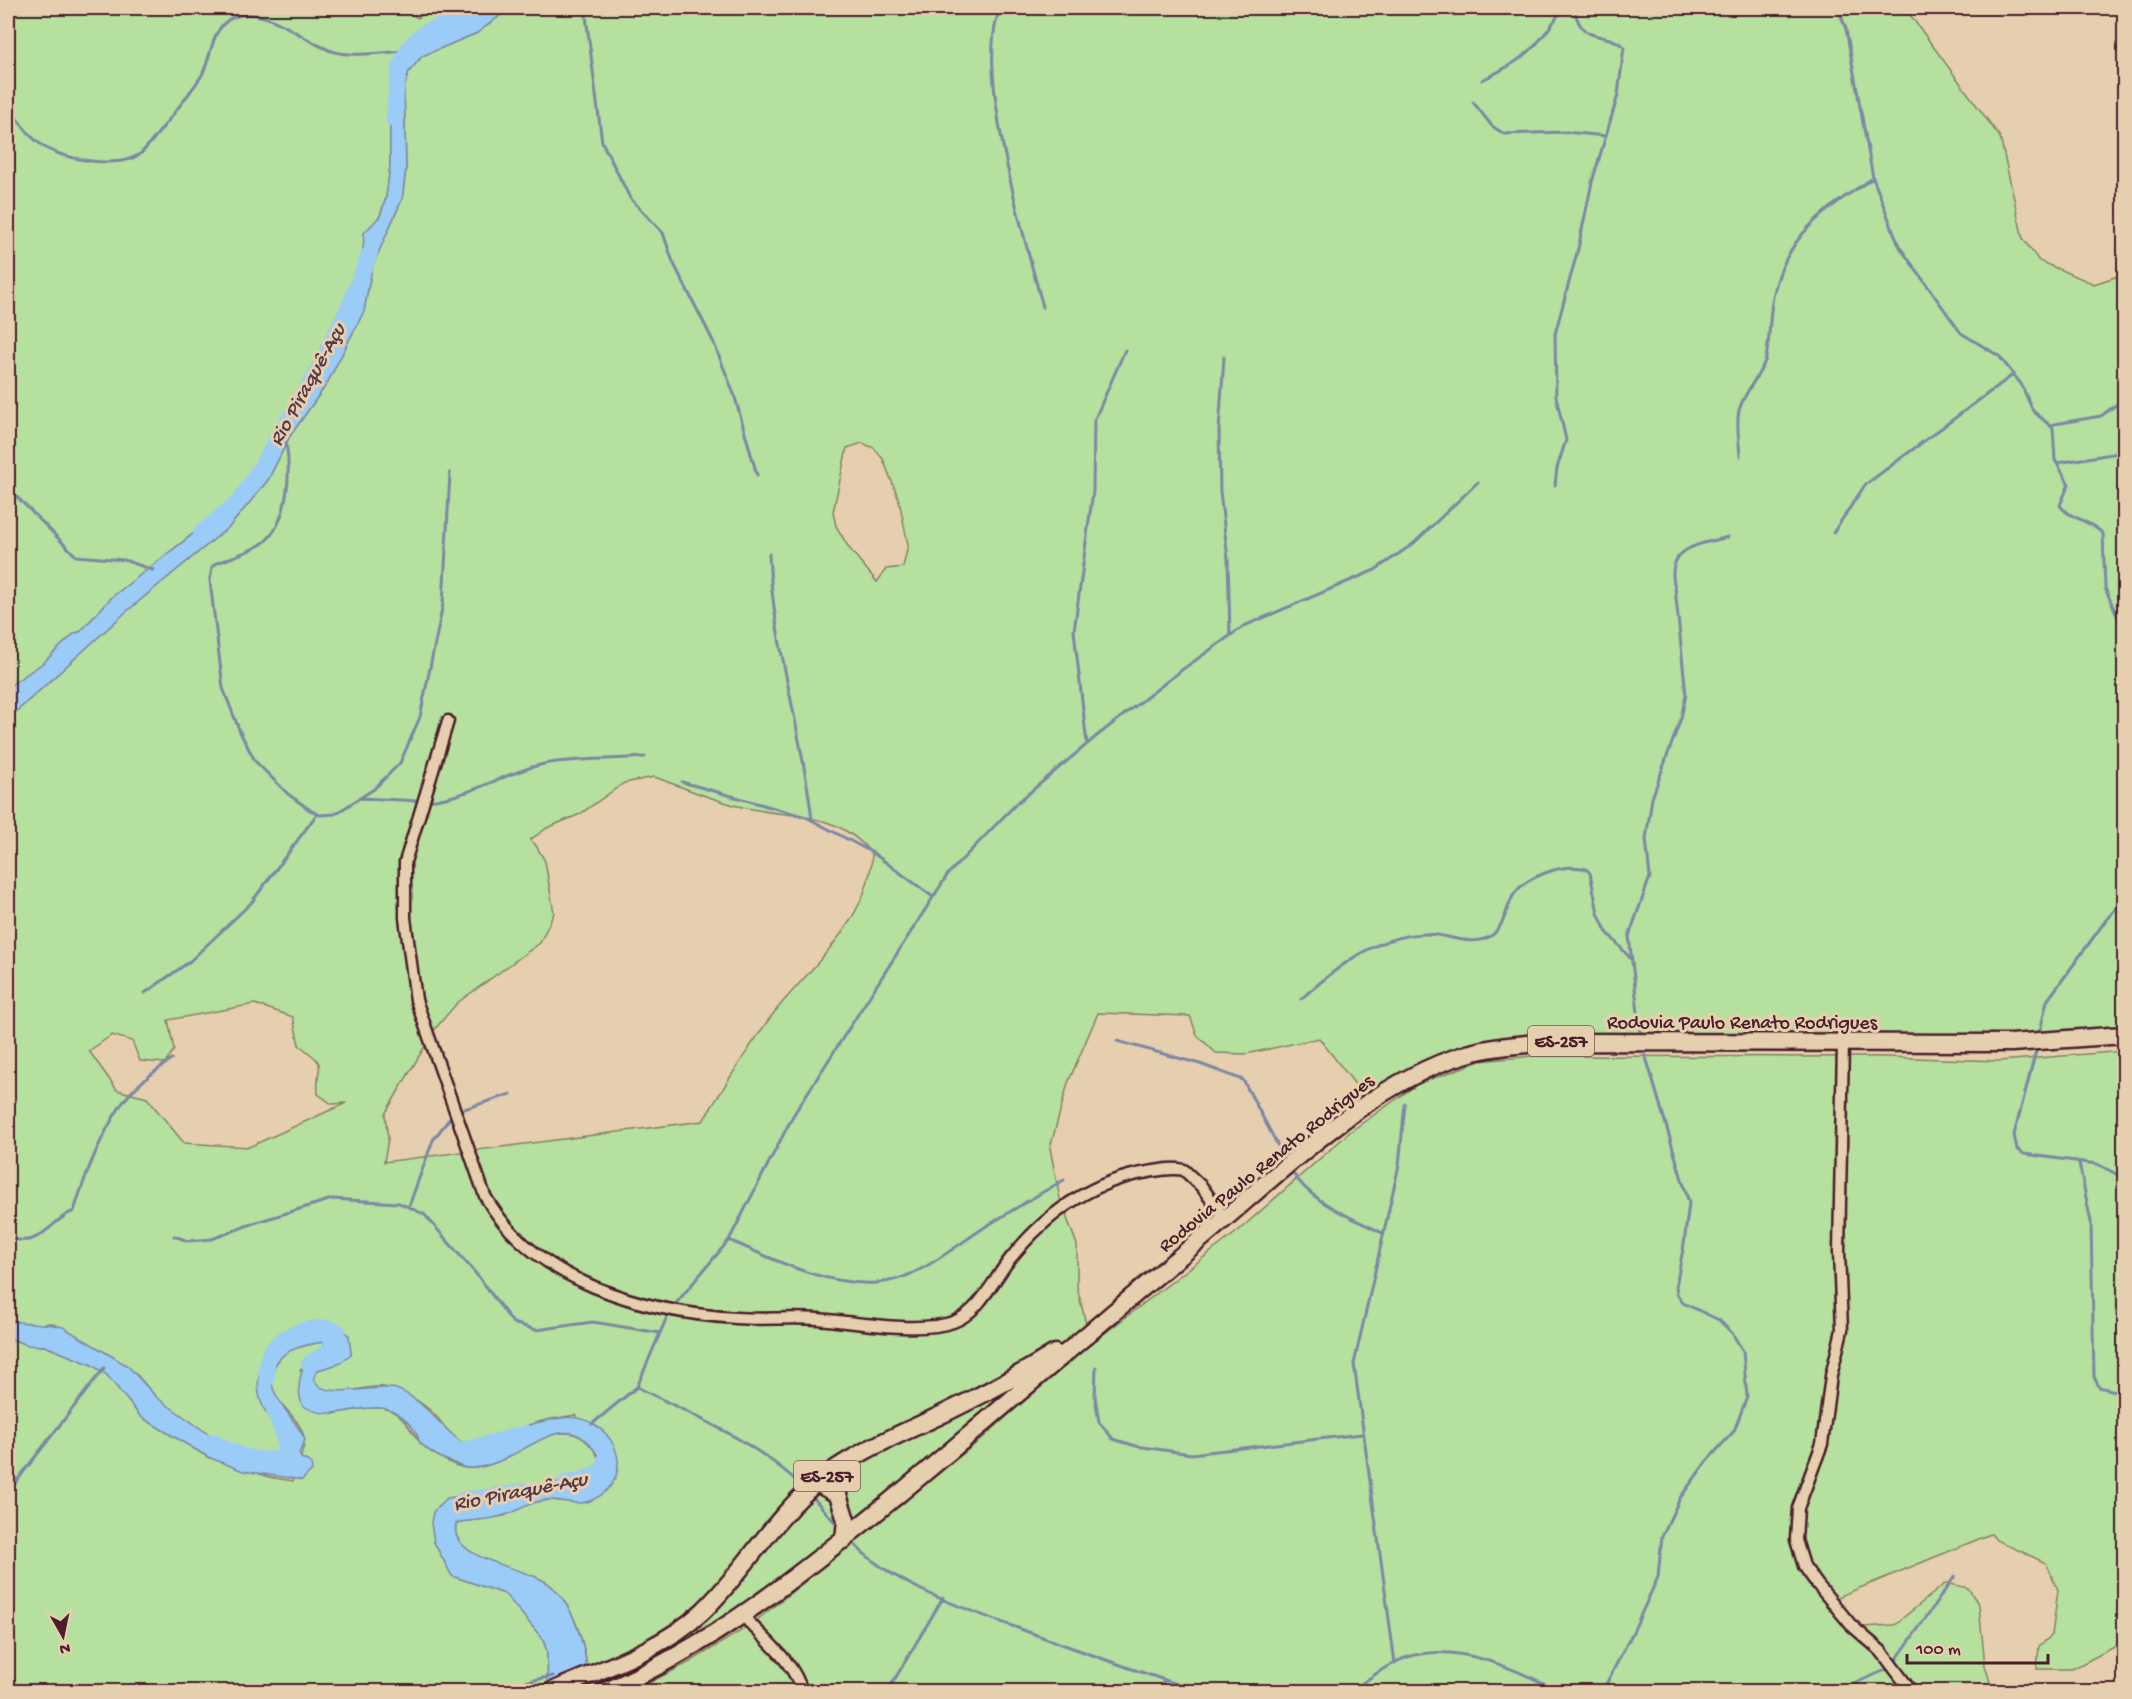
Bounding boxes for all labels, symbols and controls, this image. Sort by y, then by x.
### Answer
water label: Rio Piraquê-Açu [265,318,354,451]
street label: Rodovia Paulo Renato Rodrigues [1607,1013,1878,1036]
road number: ES-257 [1528,1026,1594,1056]
street label: Rodovia Paulo Renato Rodrigues [1155,1070,1380,1259]
road number: ES-257 [794,1461,860,1491]
water label: Rio Piraquê-Açu [452,1468,592,1519]
north arrow [33,1606,93,1666]
scale bar [1907,1627,2048,1665]
text: N [58,1637,71,1658]
text: 100 m [1915,1640,1961,1661]

